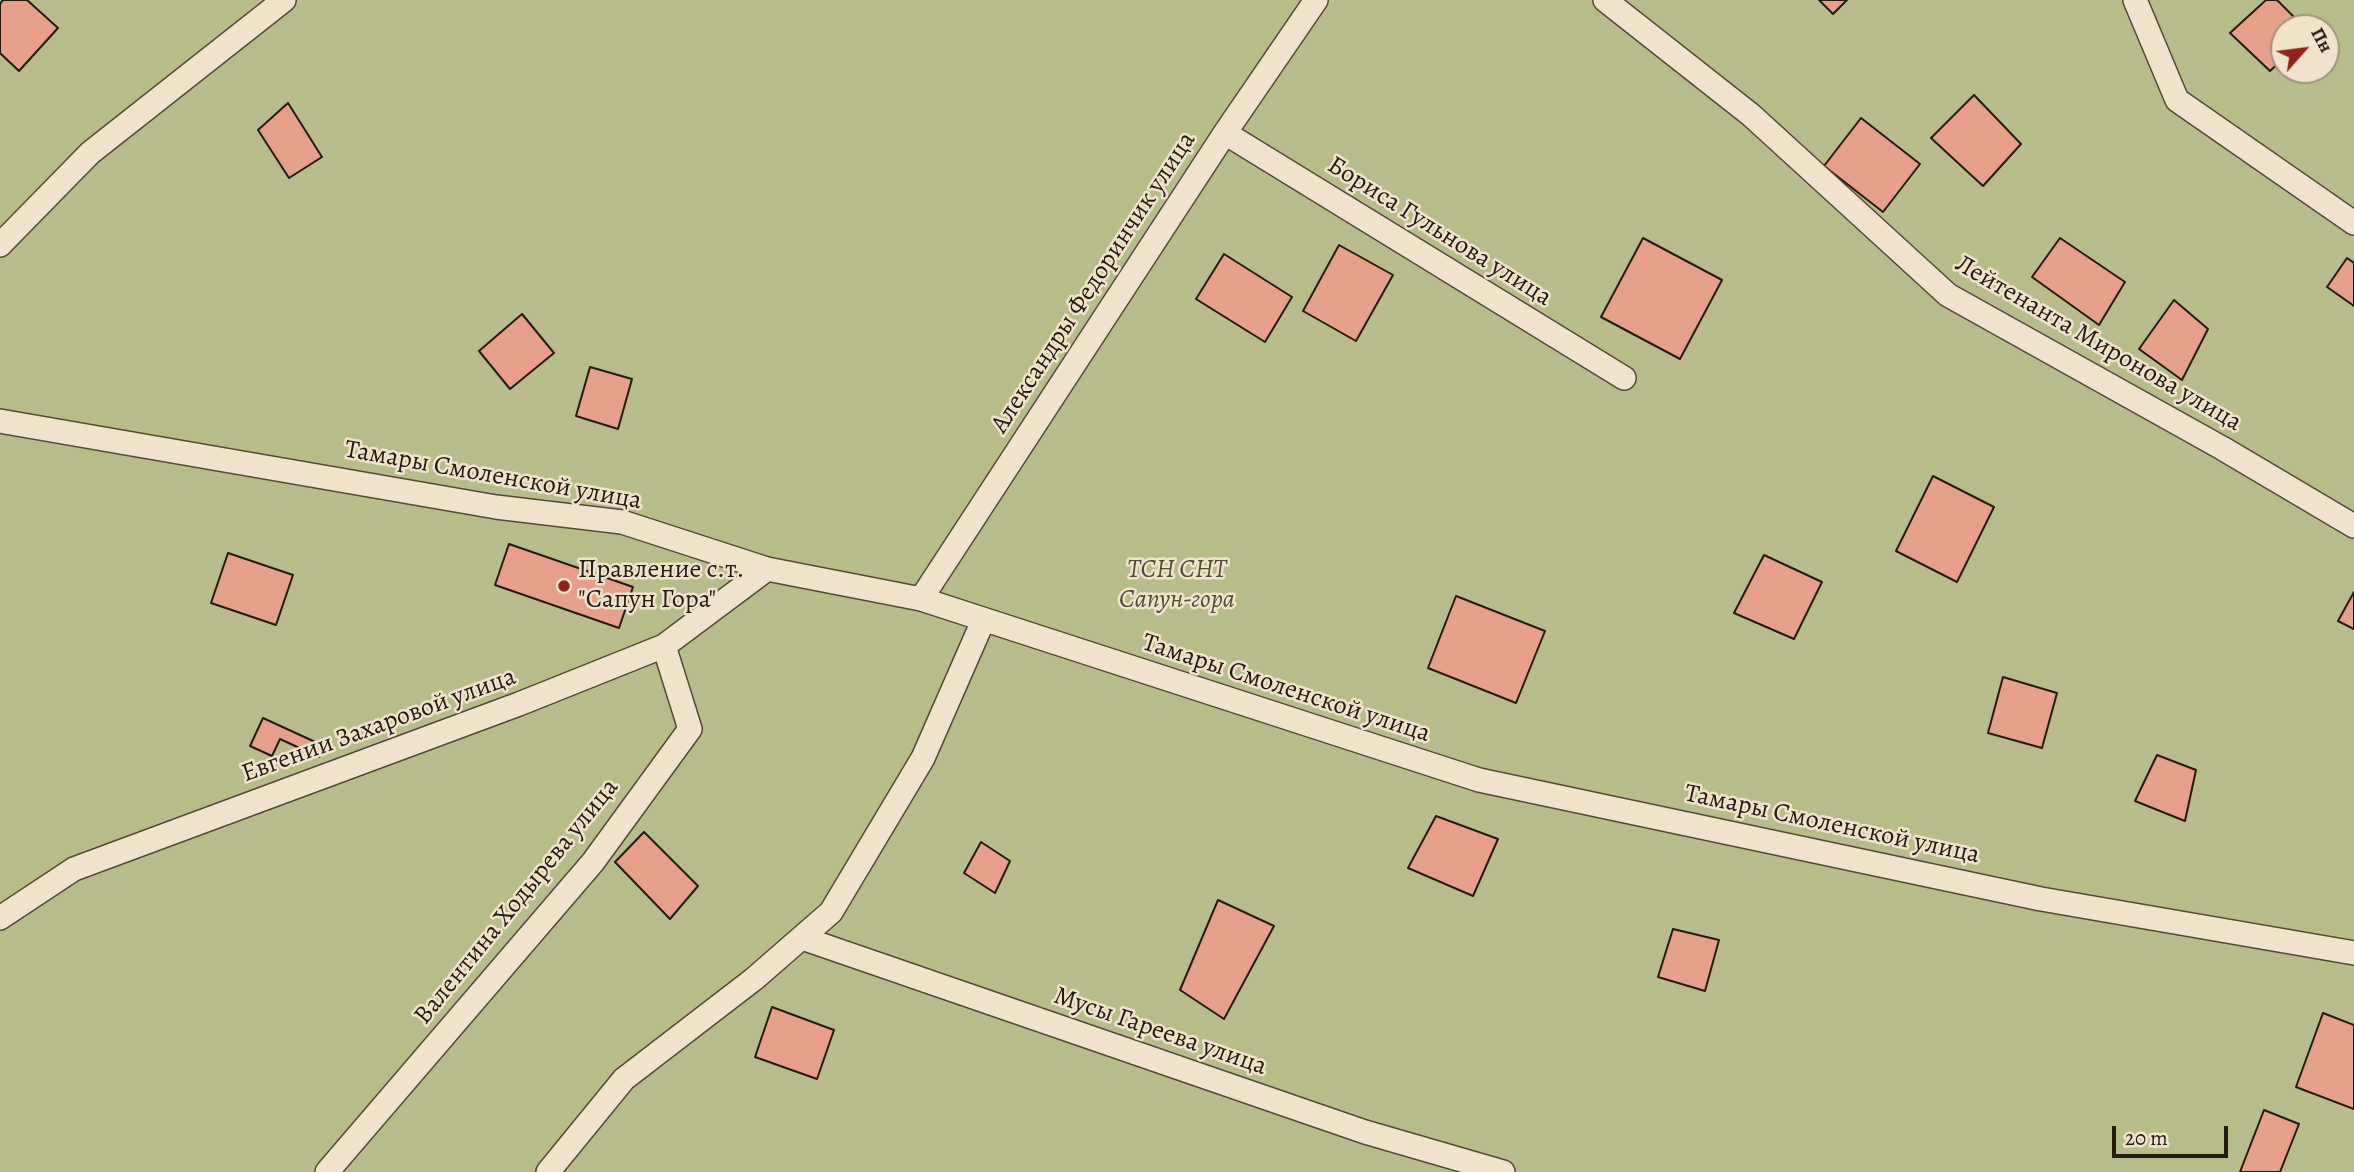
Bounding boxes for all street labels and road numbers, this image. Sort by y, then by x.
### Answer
street label: Александры Федоринчик улица [985,127,1203,439]
street label: Бориса Гульнова улица [1321,150,1557,314]
street label: Лейтенанта Миронова улица [1949,249,2247,439]
street label: Тамары Смоленской улица [342,435,644,517]
street label: Тамары Смоленской улица [1138,628,1434,750]
street label: Евгении Захаровой улица [238,662,520,790]
street label: Валентина Ходырева улица [408,773,626,1031]
street label: Тамары Смоленской улица [1682,778,1982,872]
street label: Мусы Гареева улица [1049,981,1271,1083]

